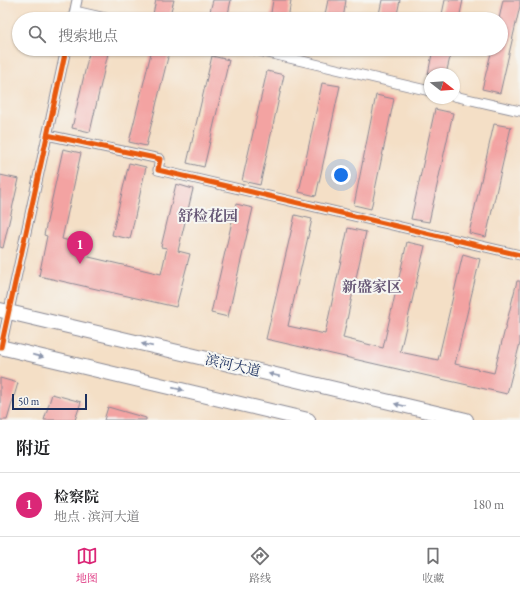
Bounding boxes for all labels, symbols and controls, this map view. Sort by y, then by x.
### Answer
search box [12,12,508,56]
icon: search [26,23,48,45]
text: 搜索地点 [58,26,118,45]
north arrow [424,68,460,104]
your location [331,165,351,185]
district label: 舒检花园 [178,206,238,225]
pin: 1 [67,231,93,264]
district label: 新盛家区 [342,277,402,296]
one-way arrow [141,341,154,347]
street label: 滨河大道 [204,350,262,380]
one-way arrow [32,353,44,359]
one-way arrow [268,371,280,377]
one-way arrow [172,387,184,393]
scale bar [12,392,87,411]
text: 50 m [18,394,39,408]
one-way arrow [394,401,407,407]
text: 附近 [16,437,50,459]
text: 检察院 [54,487,99,506]
text: 1 [26,496,32,513]
text: 180 m [473,496,504,513]
text: 地点 · 滨河大道 [54,508,140,525]
tab: 地图 [76,545,98,585]
tab: 路线 [249,545,271,585]
tab: 收藏 [422,545,444,585]

